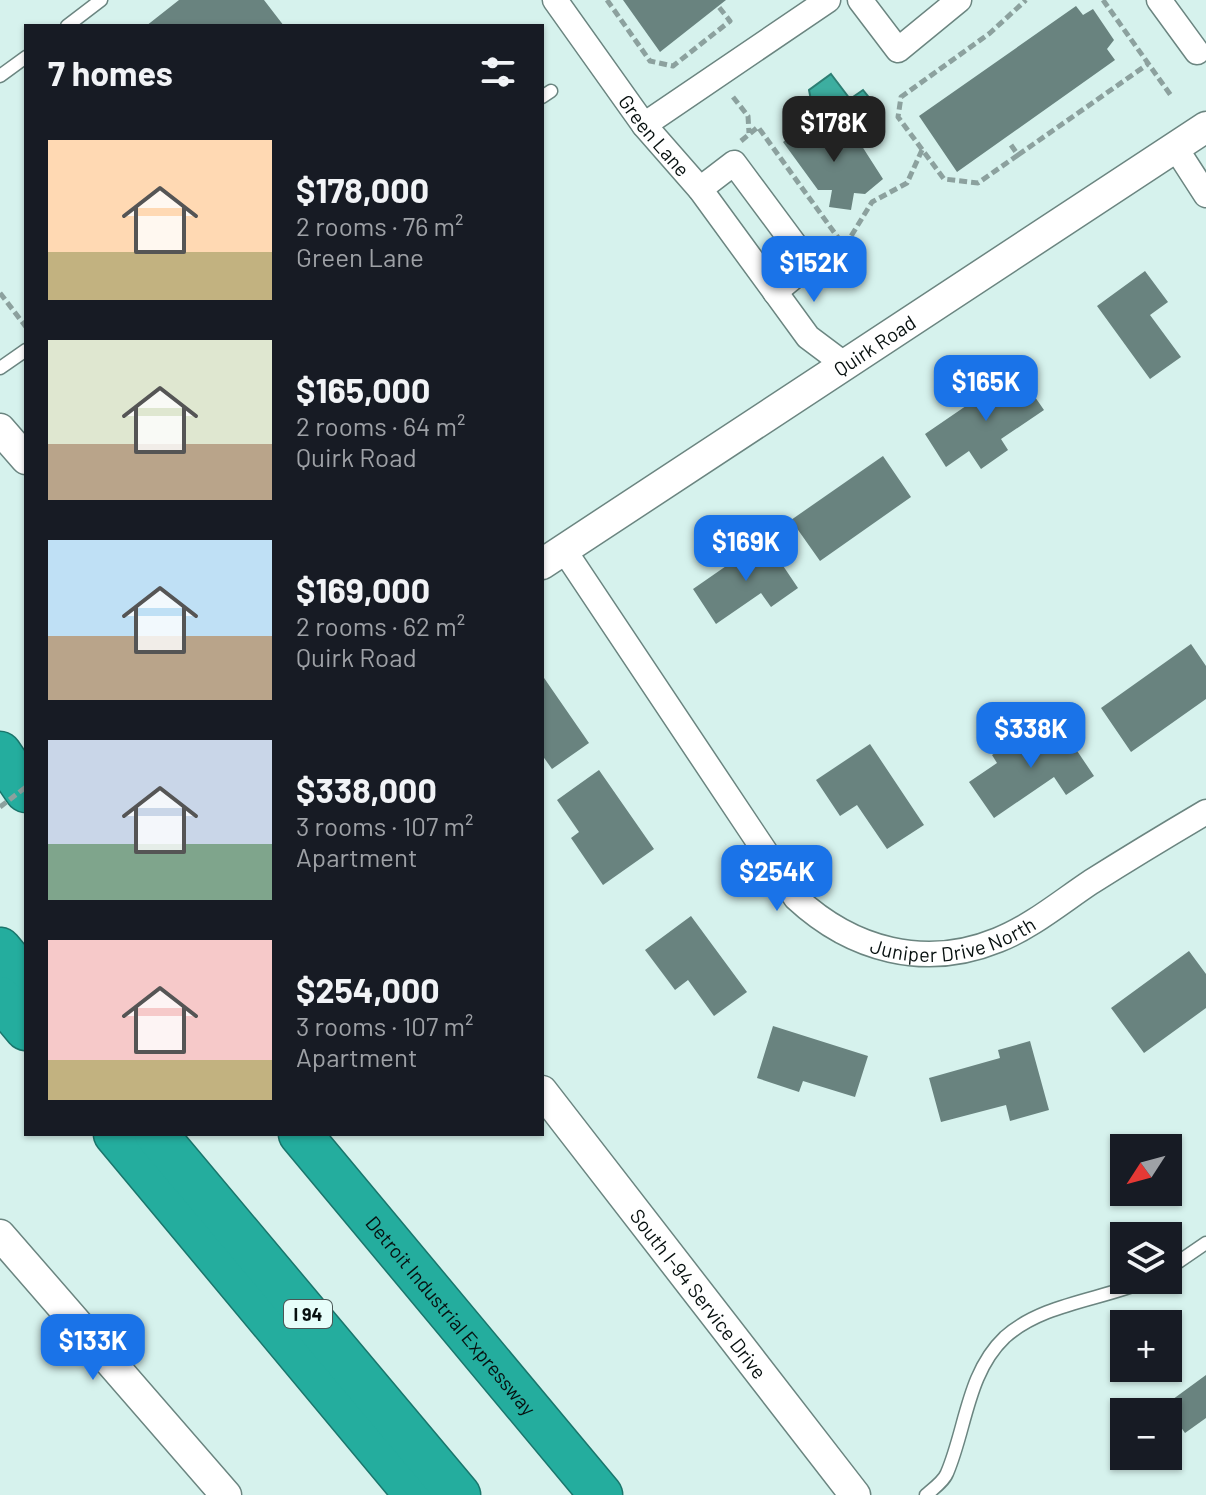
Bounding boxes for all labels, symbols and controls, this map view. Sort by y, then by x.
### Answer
icon: filters [476,50,520,94]
text: 7 homes [48,52,173,93]
street label: Green Lane [614,90,695,181]
pin: $178K [778,96,890,164]
text: $178K [800,106,868,137]
text: $178,000 [296,169,429,210]
icon: home [112,172,208,268]
text: 2 rooms · 76 m² [296,210,464,241]
pin: $152K [758,236,870,304]
text: Green Lane [296,241,424,272]
text: $152K [780,246,848,277]
street label: Quirk Road [829,310,920,381]
pin: $165K [930,355,1042,423]
text: $165K [952,365,1020,396]
text: $165,000 [296,369,430,410]
icon: home [112,372,208,468]
text: 2 rooms · 64 m² [296,410,466,441]
text: Quirk Road [296,441,417,472]
pin: $169K [690,515,802,583]
text: $169K [712,525,780,556]
text: $169,000 [296,569,430,610]
icon: home [112,572,208,668]
text: 2 rooms · 62 m² [296,610,465,641]
text: Quirk Road [296,641,417,672]
pin: $338K [975,702,1087,770]
text: $338K [994,712,1068,743]
text: $338,000 [296,769,437,810]
icon: home [112,772,208,868]
text: 3 rooms · 107 m² [296,810,473,841]
text: Apartment [296,841,417,872]
pin: $254K [721,845,833,913]
text: $254K [739,855,815,886]
street label: Juniper Drive North [868,911,1040,966]
text: $254,000 [296,969,440,1010]
icon: home [112,972,208,1068]
text: 3 rooms · 107 m² [296,1010,473,1041]
text: Apartment [296,1041,417,1072]
north arrow [1110,1134,1182,1206]
map controls [1110,1134,1182,1470]
street label: South I-94 Service Drive [625,1204,772,1383]
street label: Detroit Industrial Expressway [361,1211,541,1420]
button: layers [1110,1222,1182,1294]
road number: I 94 [284,1300,332,1328]
button: + [1110,1310,1182,1382]
pin: $133K [37,1314,149,1382]
text: $133K [59,1324,127,1355]
button: − [1110,1398,1182,1470]

